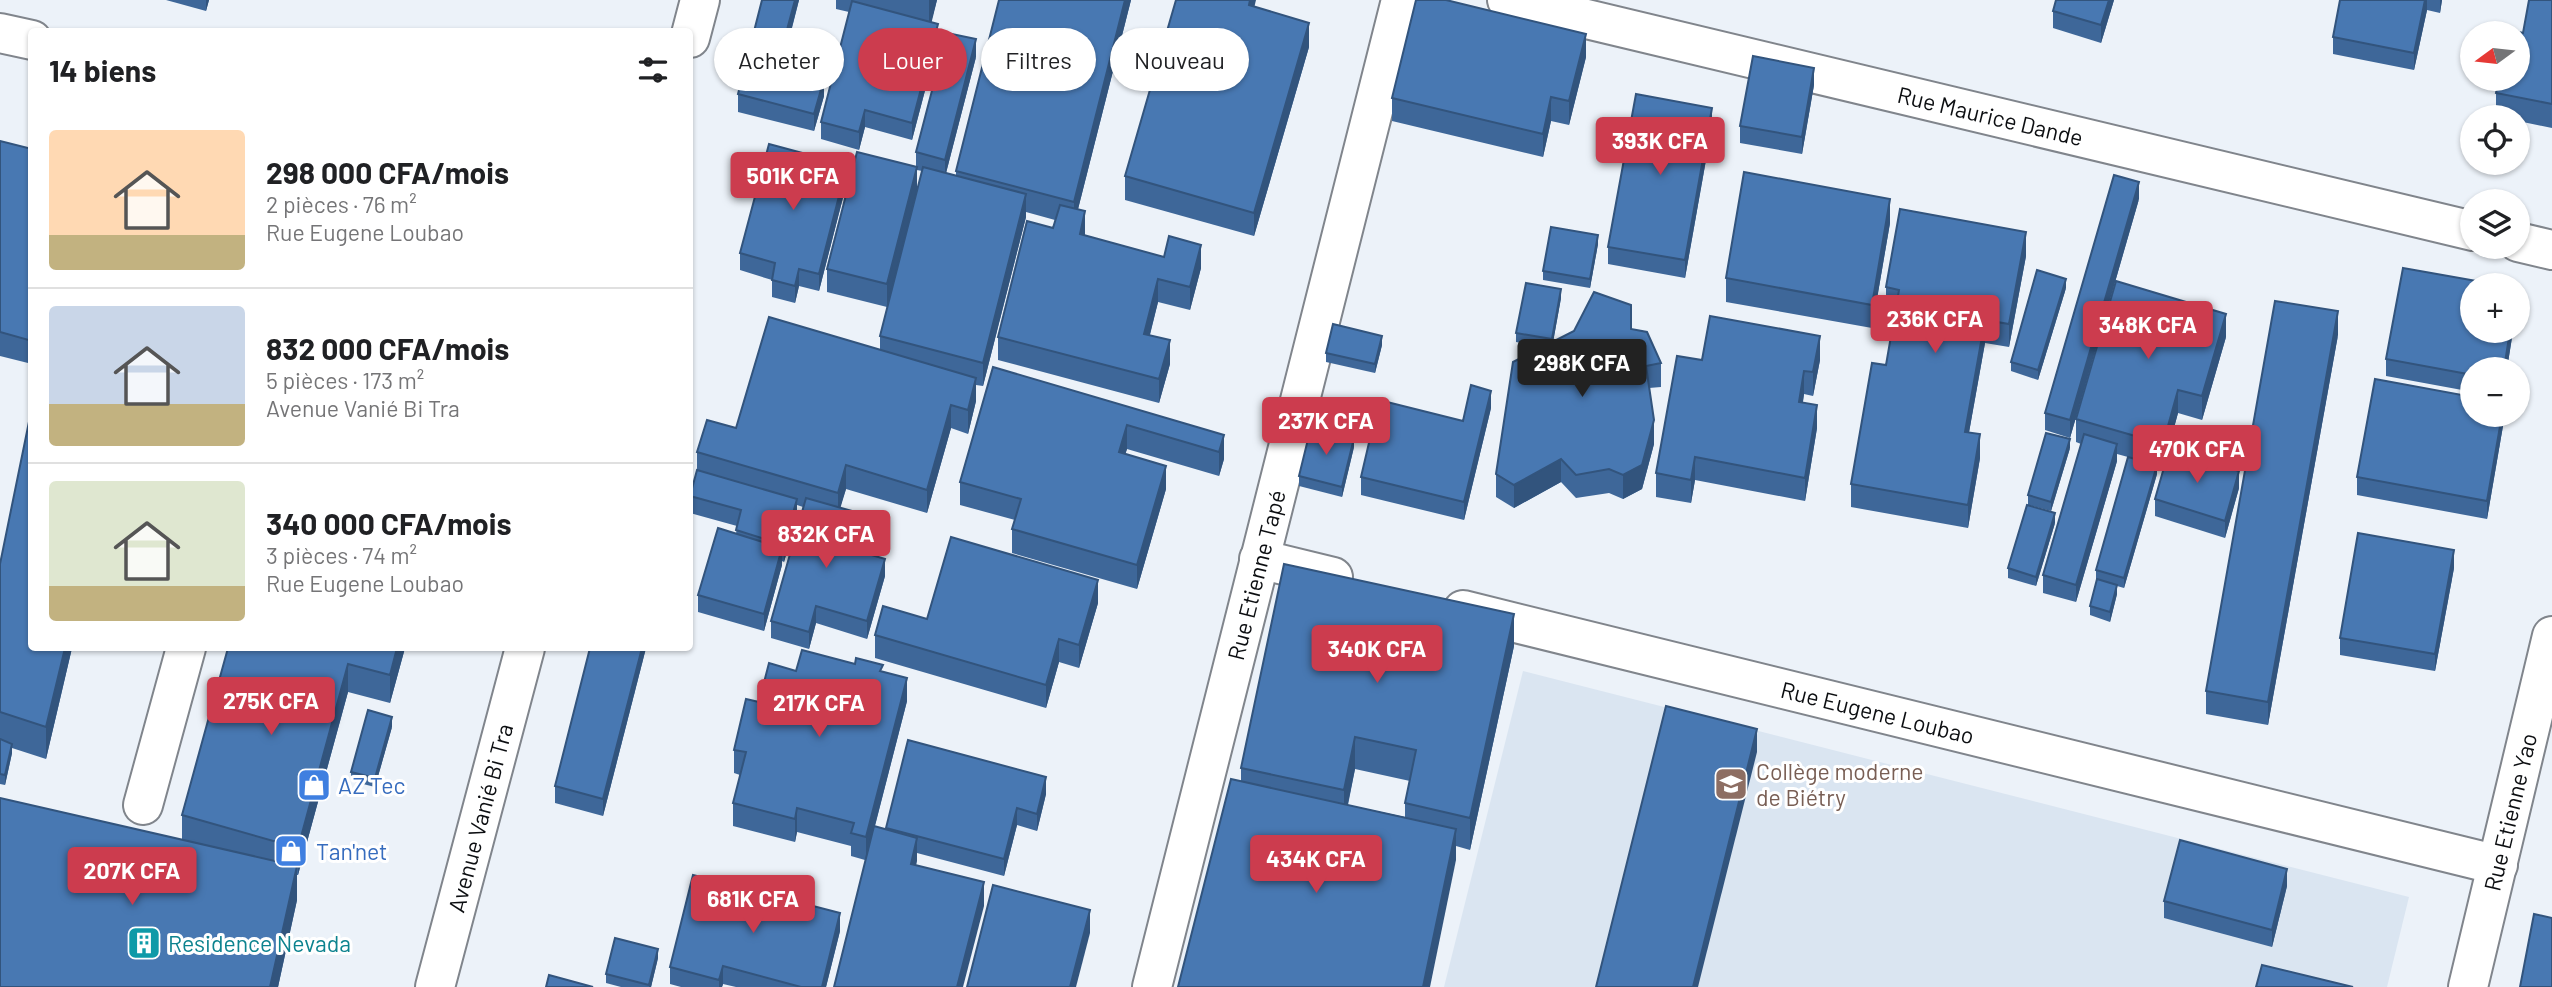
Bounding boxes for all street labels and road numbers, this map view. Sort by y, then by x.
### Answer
street label: Rue Maurice Dande [1895,80,2086,151]
street label: Rue Etienne Tapé [1221,487,1291,663]
street label: Rue Eugene Loubao [1778,675,1977,749]
street label: Avenue Vanié Bi Tra [441,721,518,915]
street label: Rue Etienne Yao [2477,730,2542,894]

